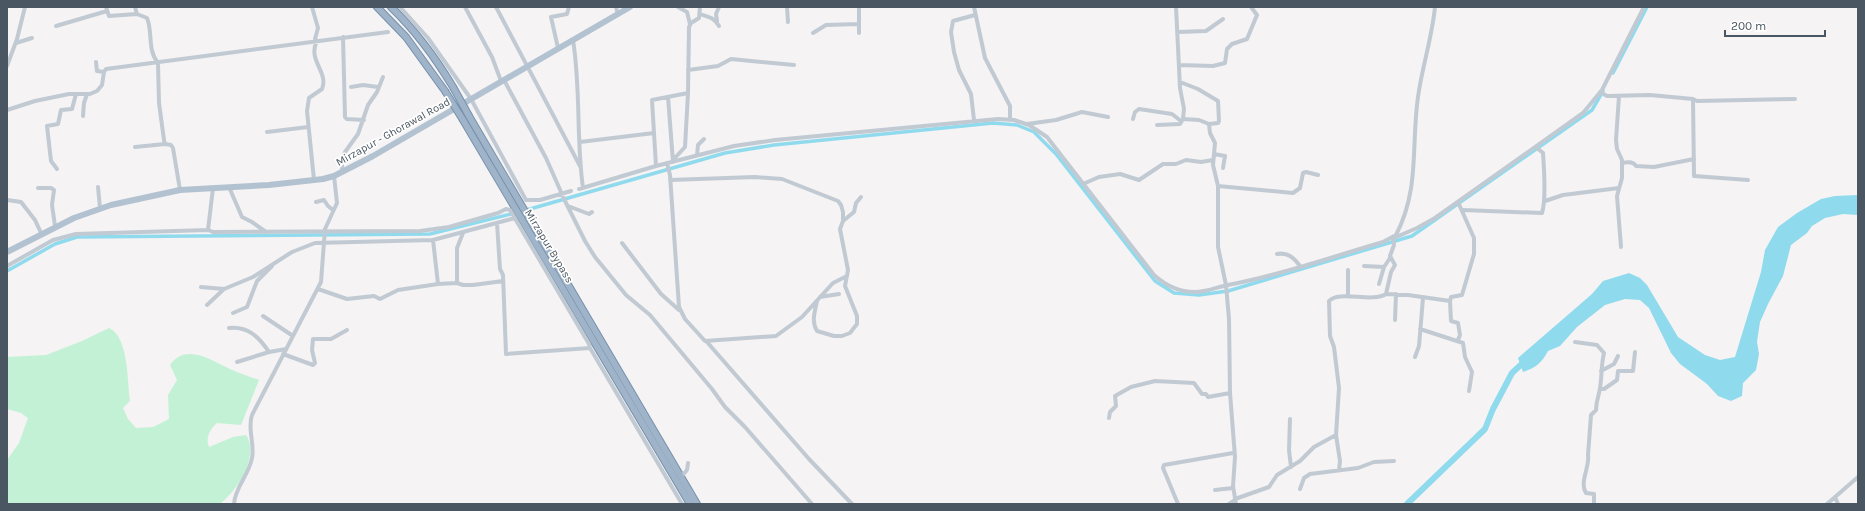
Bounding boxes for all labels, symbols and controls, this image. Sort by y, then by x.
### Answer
scale bar [1725,12,1825,38]
text: 200 m [1731,19,1766,33]
street label: Mirzapur - Ghorawal Road [334,95,452,169]
street label: Mirzapur Bypass [522,207,576,285]

